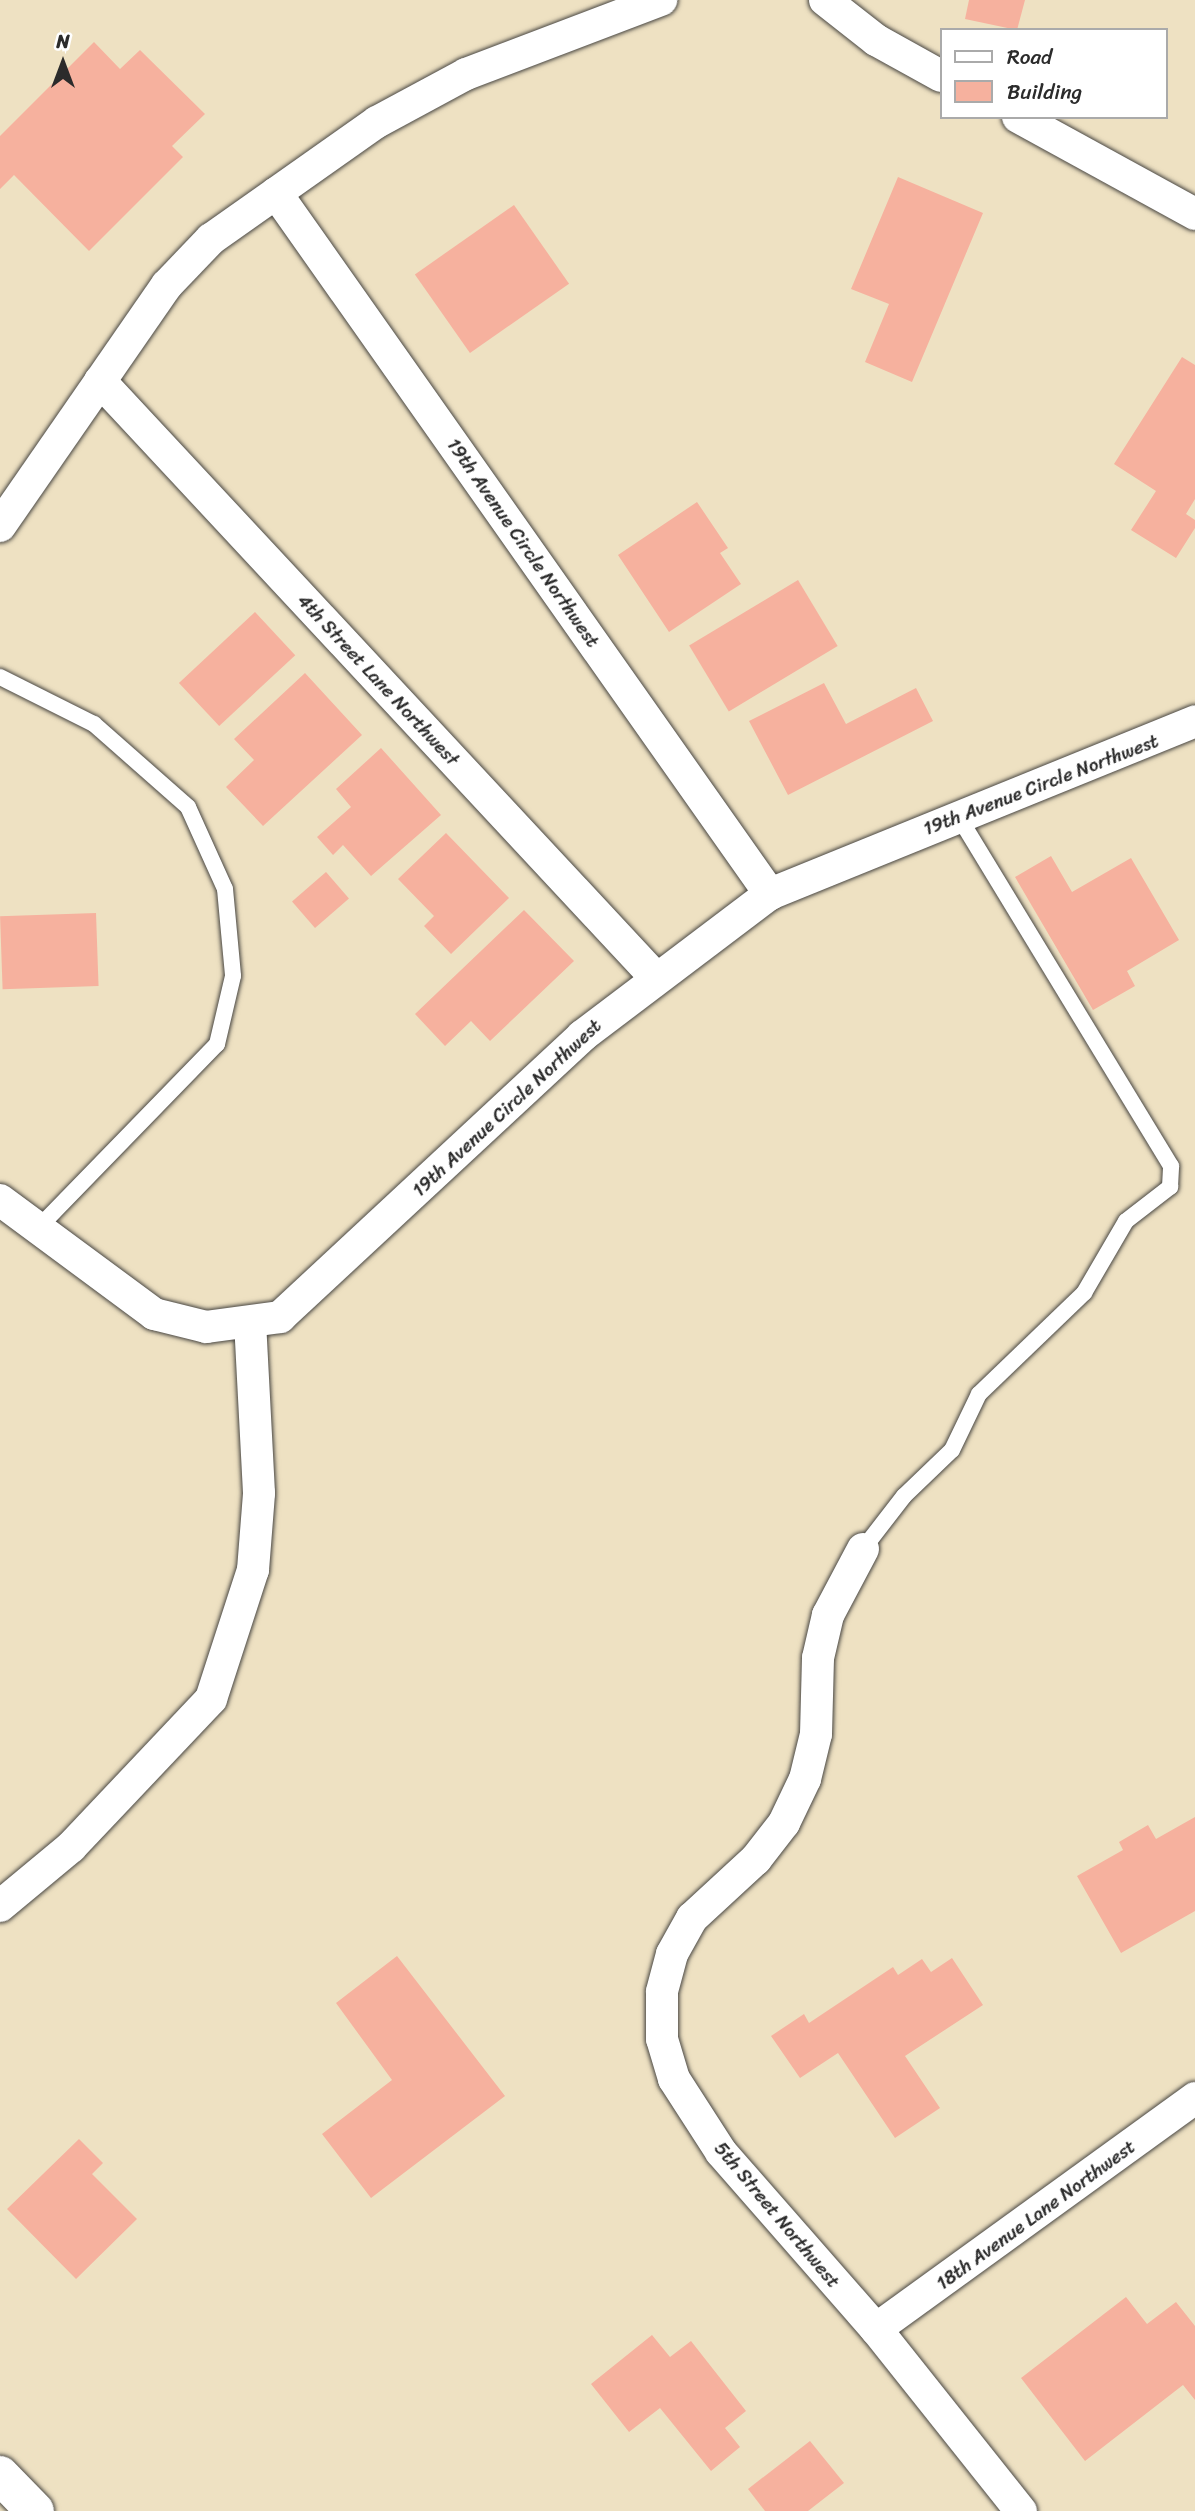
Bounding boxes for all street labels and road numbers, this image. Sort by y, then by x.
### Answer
street label: 19th Avenue Circle Northwest [442,434,604,652]
street label: 4th Street Lane Northwest [292,589,464,771]
street label: 19th Avenue Circle Northwest [920,729,1162,841]
street label: 19th Avenue Circle Northwest [407,1014,607,1202]
street label: 18th Avenue Lane Northwest [932,2135,1140,2295]
street label: 5th Street Northwest [709,2138,845,2292]

